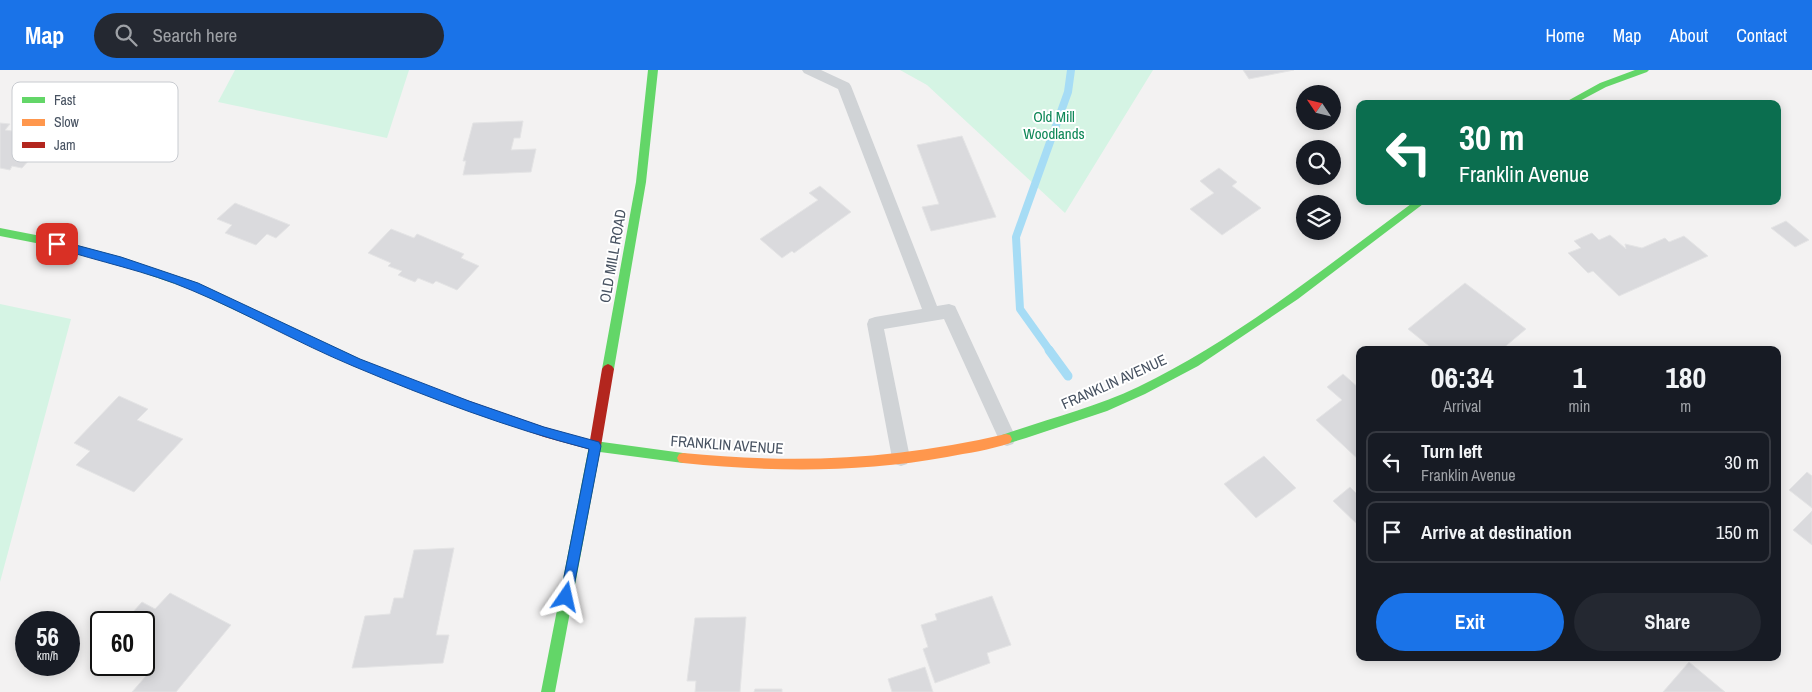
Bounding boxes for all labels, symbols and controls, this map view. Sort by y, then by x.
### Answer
search box [94,13,444,58]
text: Map [25,19,64,51]
icon: search [112,21,140,49]
text: Search here [152,22,237,48]
text: Home [1545,23,1585,48]
text: Map [1613,23,1642,48]
text: About [1670,23,1708,48]
text: Contact [1736,23,1787,48]
legend [12,82,178,162]
north arrow [1296,85,1341,130]
map controls [1296,85,1341,240]
text: Fast [54,91,76,109]
park label: Old Mill Woodlands [1023,106,1085,144]
text: Slow [54,113,80,131]
text: 30 m [1459,114,1524,161]
icon: left [1376,120,1441,185]
text: Jam [54,136,76,154]
button: search [1296,140,1341,185]
text: Franklin Avenue [1459,159,1589,189]
button: layers [1296,195,1341,240]
street label: OLD MILL ROAD [594,207,631,304]
pin [36,223,78,265]
icon: arrive [43,230,71,258]
street label: FRANKLIN AVENUE [1058,349,1170,414]
text: 06:34 [1431,357,1494,397]
text: 1 [1573,357,1586,397]
text: 180 [1665,357,1706,397]
text: Arrival [1443,395,1481,417]
text: min [1568,395,1590,417]
text: m [1680,395,1691,417]
street label: FRANKLIN AVENUE [670,430,784,459]
text: Turn left [1421,438,1482,464]
icon: left [1378,448,1406,476]
text: 30 m [1724,449,1759,475]
text: Franklin Avenue [1421,464,1516,486]
icon: arrive [1378,518,1406,546]
text: Arrive at destination [1421,519,1572,545]
text: 150 m [1716,519,1759,545]
position arrow [539,570,591,622]
button: Exit [1376,593,1564,651]
button: Share [1574,593,1761,651]
speed limit sign: 60 [90,611,155,676]
text: 56 [36,620,59,654]
text: km/h [37,648,58,664]

